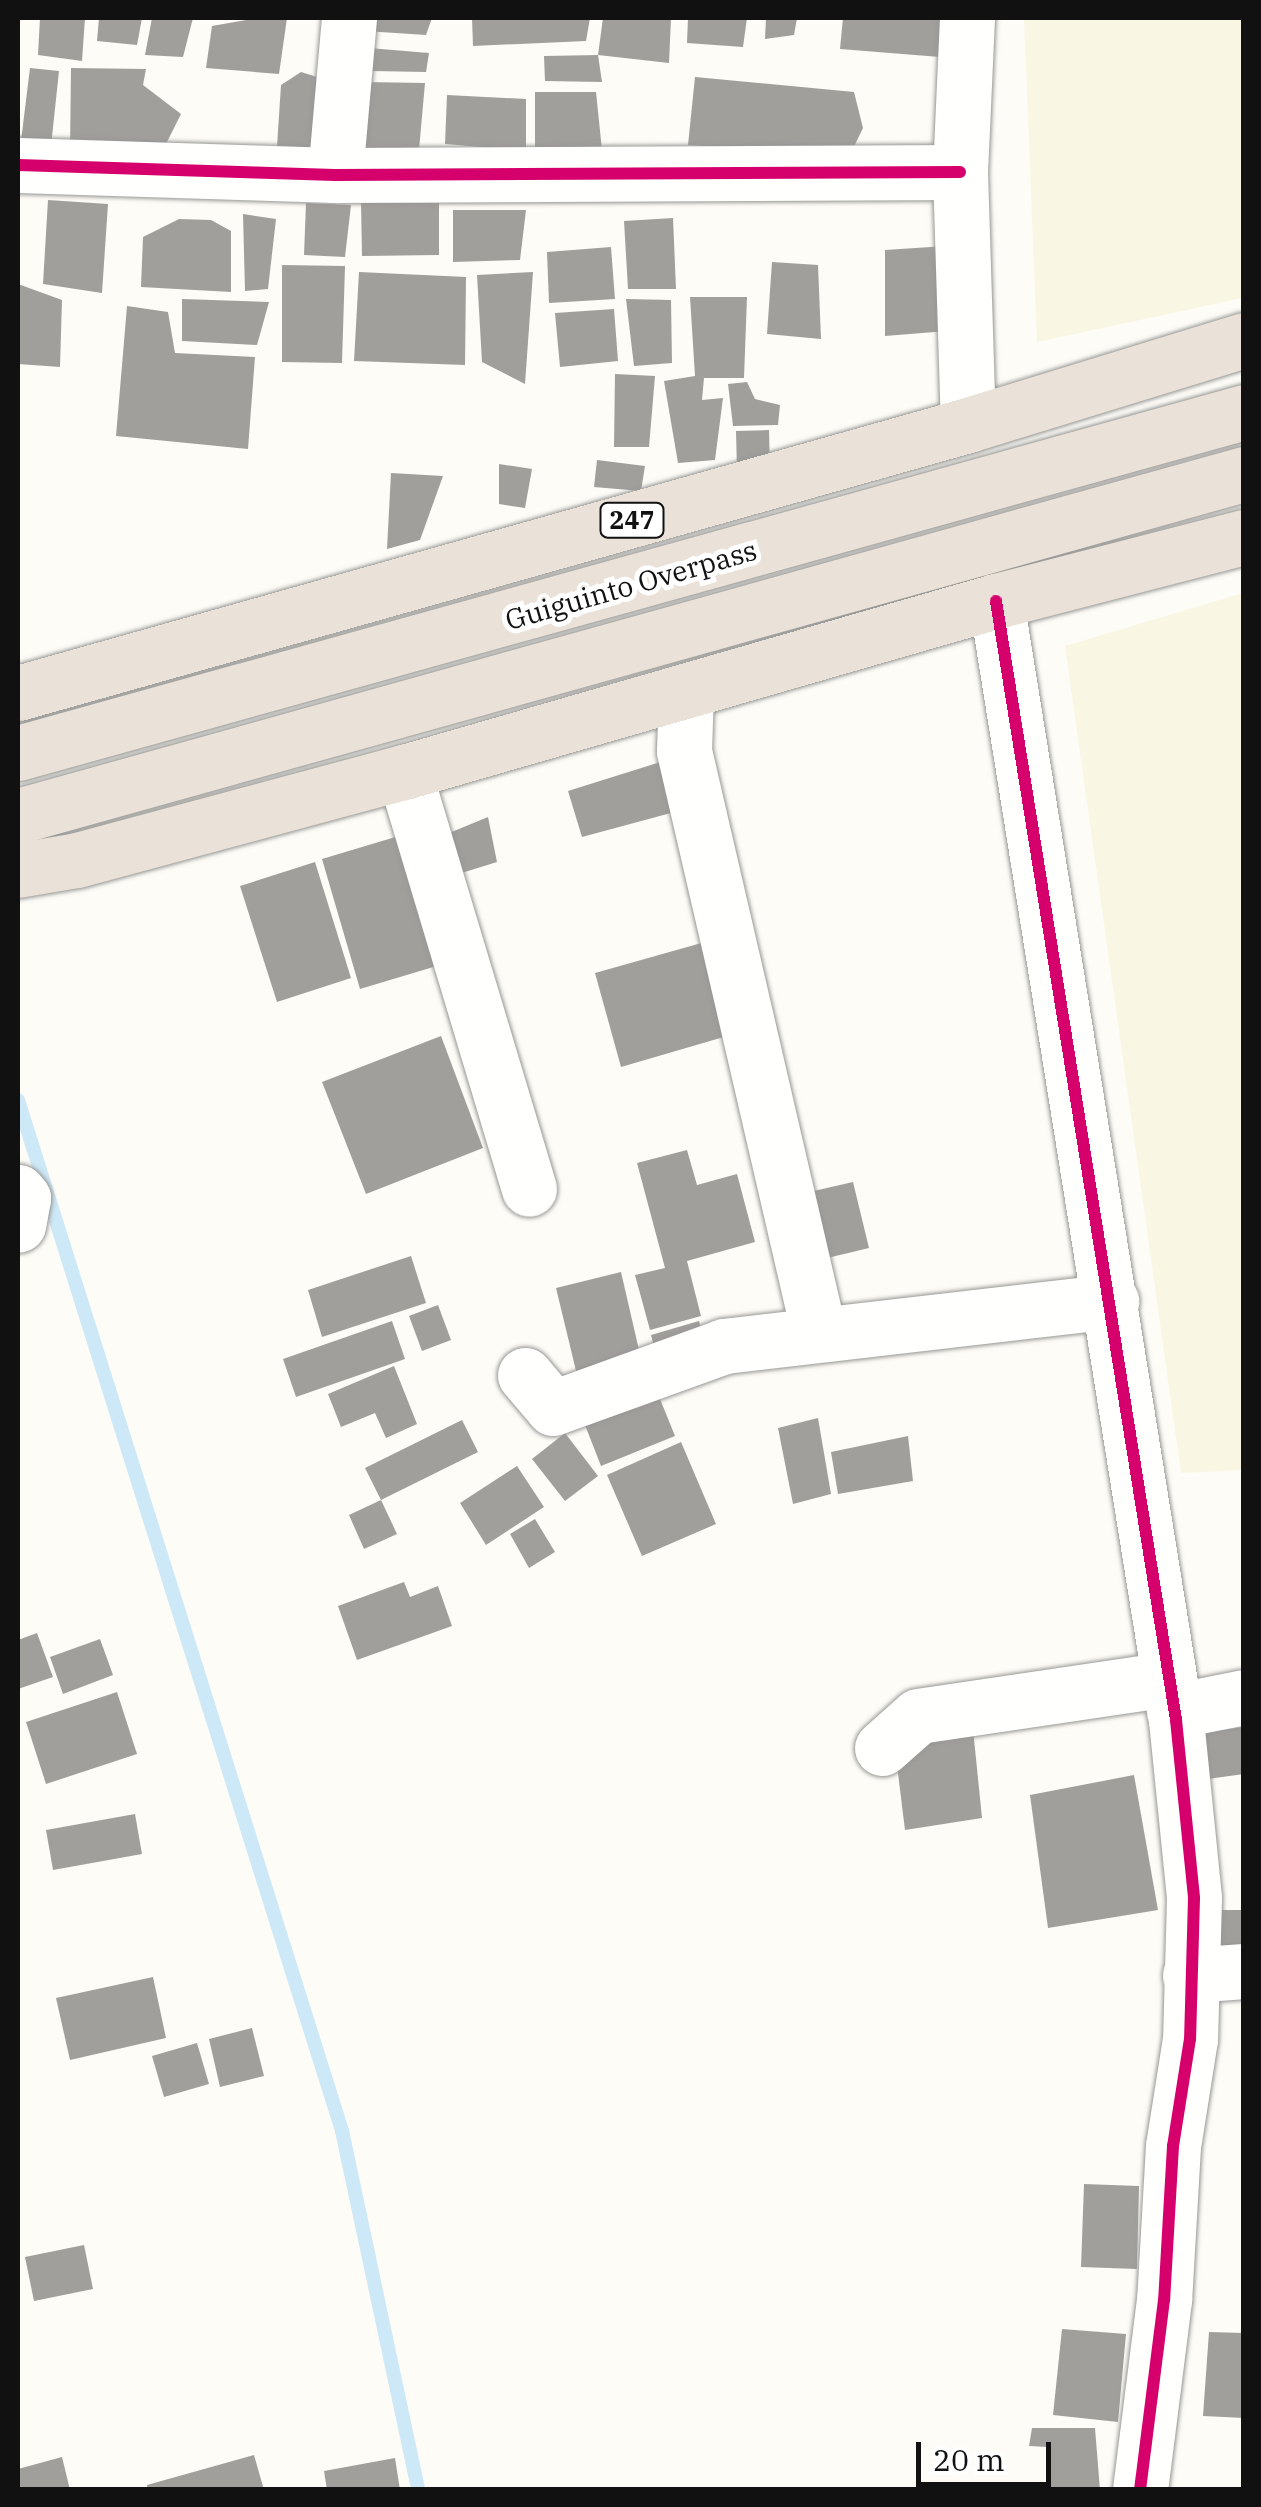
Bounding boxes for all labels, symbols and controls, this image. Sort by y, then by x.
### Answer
road number: 247 [600,500,664,540]
street label: Guiguinto Overpass [501,533,761,637]
scale bar [921,2422,1056,2484]
text: 20 m [933,2440,1005,2479]

